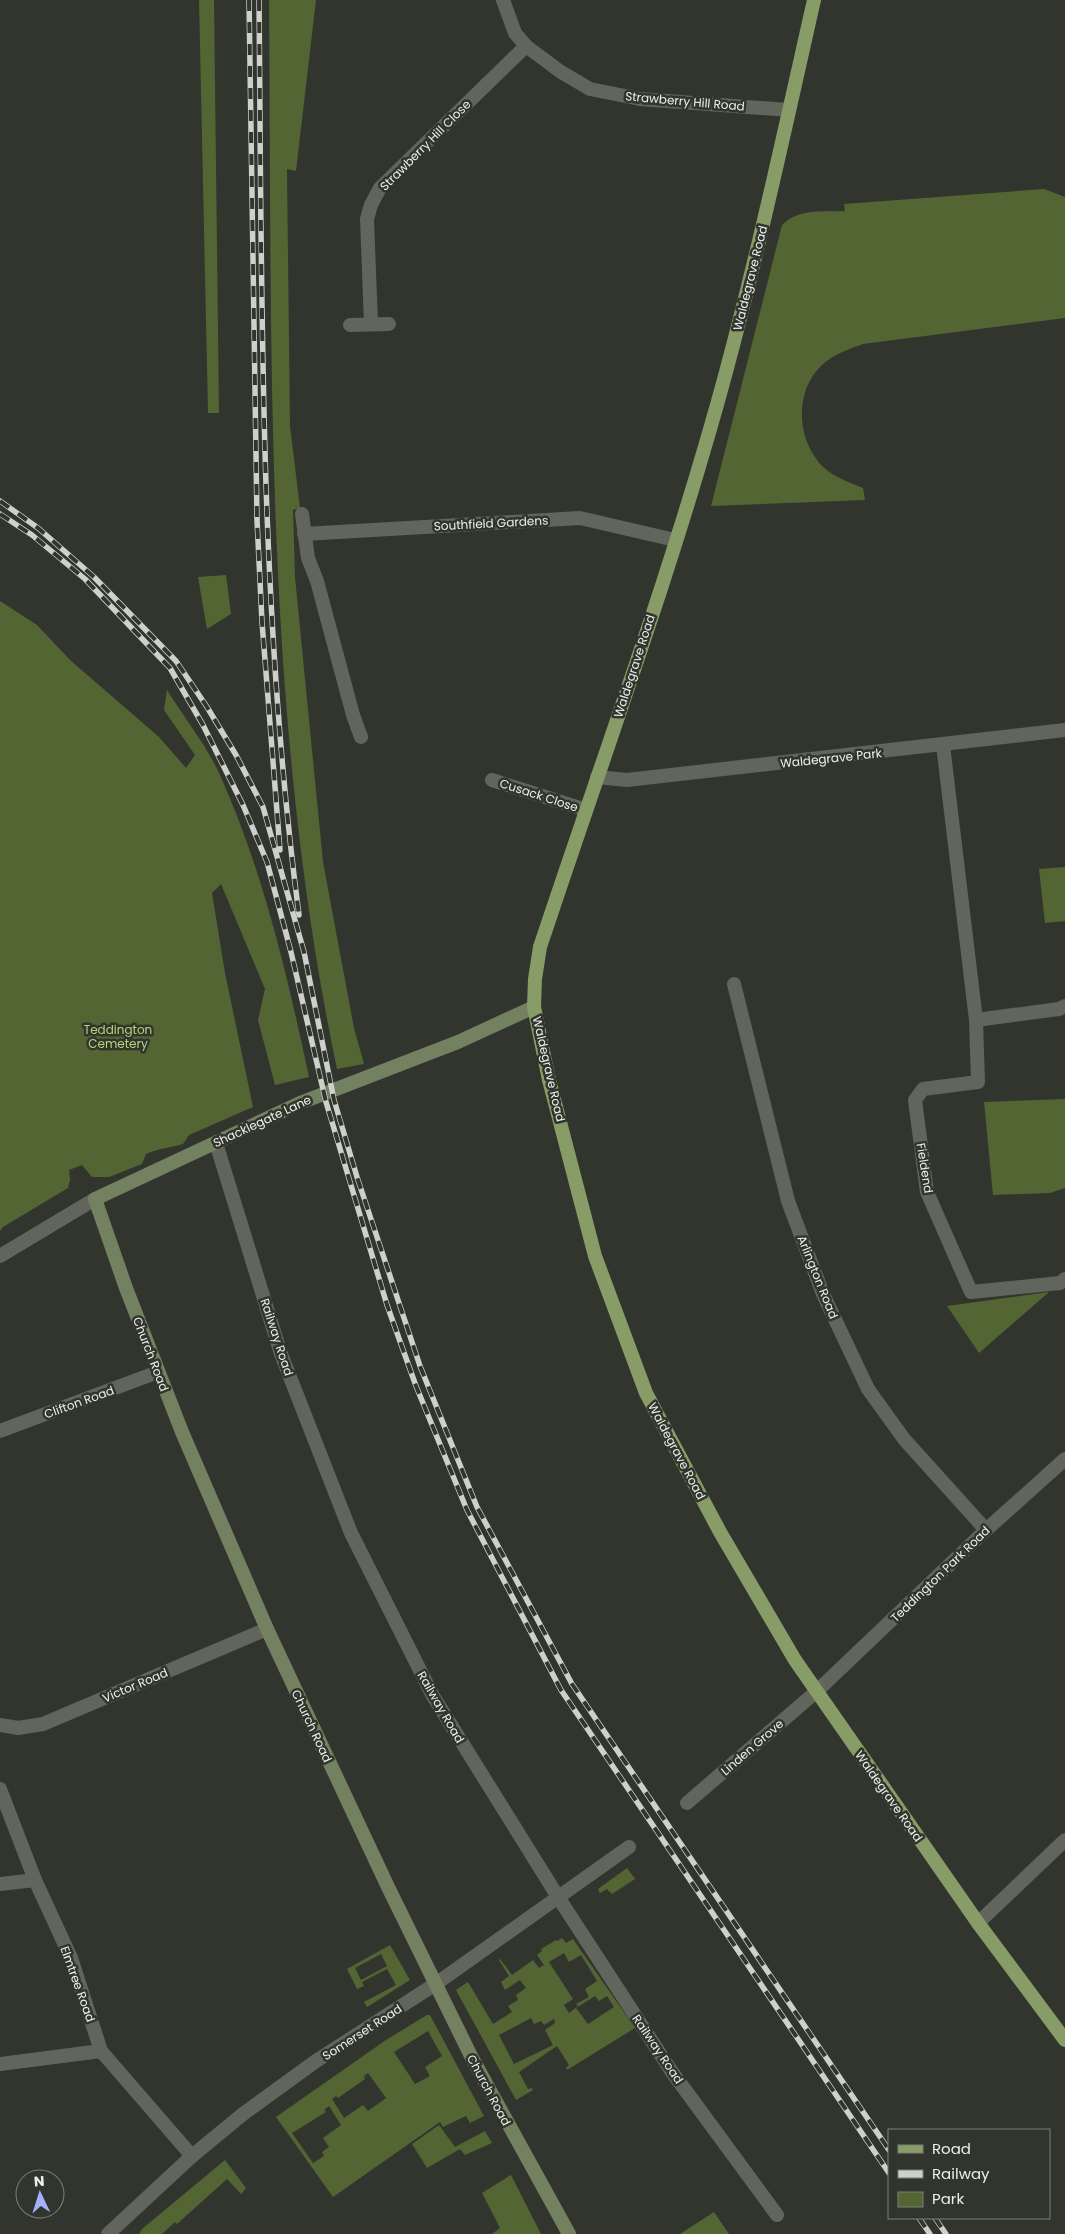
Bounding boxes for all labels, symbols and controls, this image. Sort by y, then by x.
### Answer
street label: Strawberry Hill Road [625,87,745,115]
street label: Strawberry Hill Close [376,96,474,194]
street label: Waldegrave Road [729,224,771,332]
street label: Southfield Gardens [433,512,549,534]
street label: Waldegrave Road [609,612,659,720]
street label: Waldegrave Park [779,744,883,772]
street label: Cusack Close [498,774,580,816]
street label: Waldegrave Road [529,1015,569,1123]
park label: Teddington Cemetery [84,1021,152,1052]
street label: Shacklegate Lane [210,1091,314,1151]
street label: Fieldend [913,1142,937,1194]
street label: Arlington Road [794,1233,842,1321]
street label: Railway Road [256,1296,298,1378]
street label: Church Road [129,1314,173,1394]
street label: Clifton Road [42,1381,116,1423]
street label: Waldegrave Road [644,1400,710,1502]
street label: Teddington Park Road [887,1522,993,1626]
street label: Victor Road [100,1664,170,1706]
street label: Railway Road [414,1668,468,1746]
street label: Church Road [288,1687,336,1765]
street label: Linden Grove [717,1715,787,1779]
street label: Waldegrave Road [851,1747,927,1845]
street label: Elmtree Road [56,1944,100,2024]
street label: Somerset Road [319,2000,405,2064]
street label: Railway Road [628,2011,688,2087]
street label: Church Road [463,2051,515,2129]
legend [888,2129,1050,2219]
text: Road [932,2138,971,2159]
text: Railway [932,2163,990,2184]
north arrow [15,2169,65,2219]
text: N [33,2171,45,2191]
text: Park [932,2188,964,2209]

